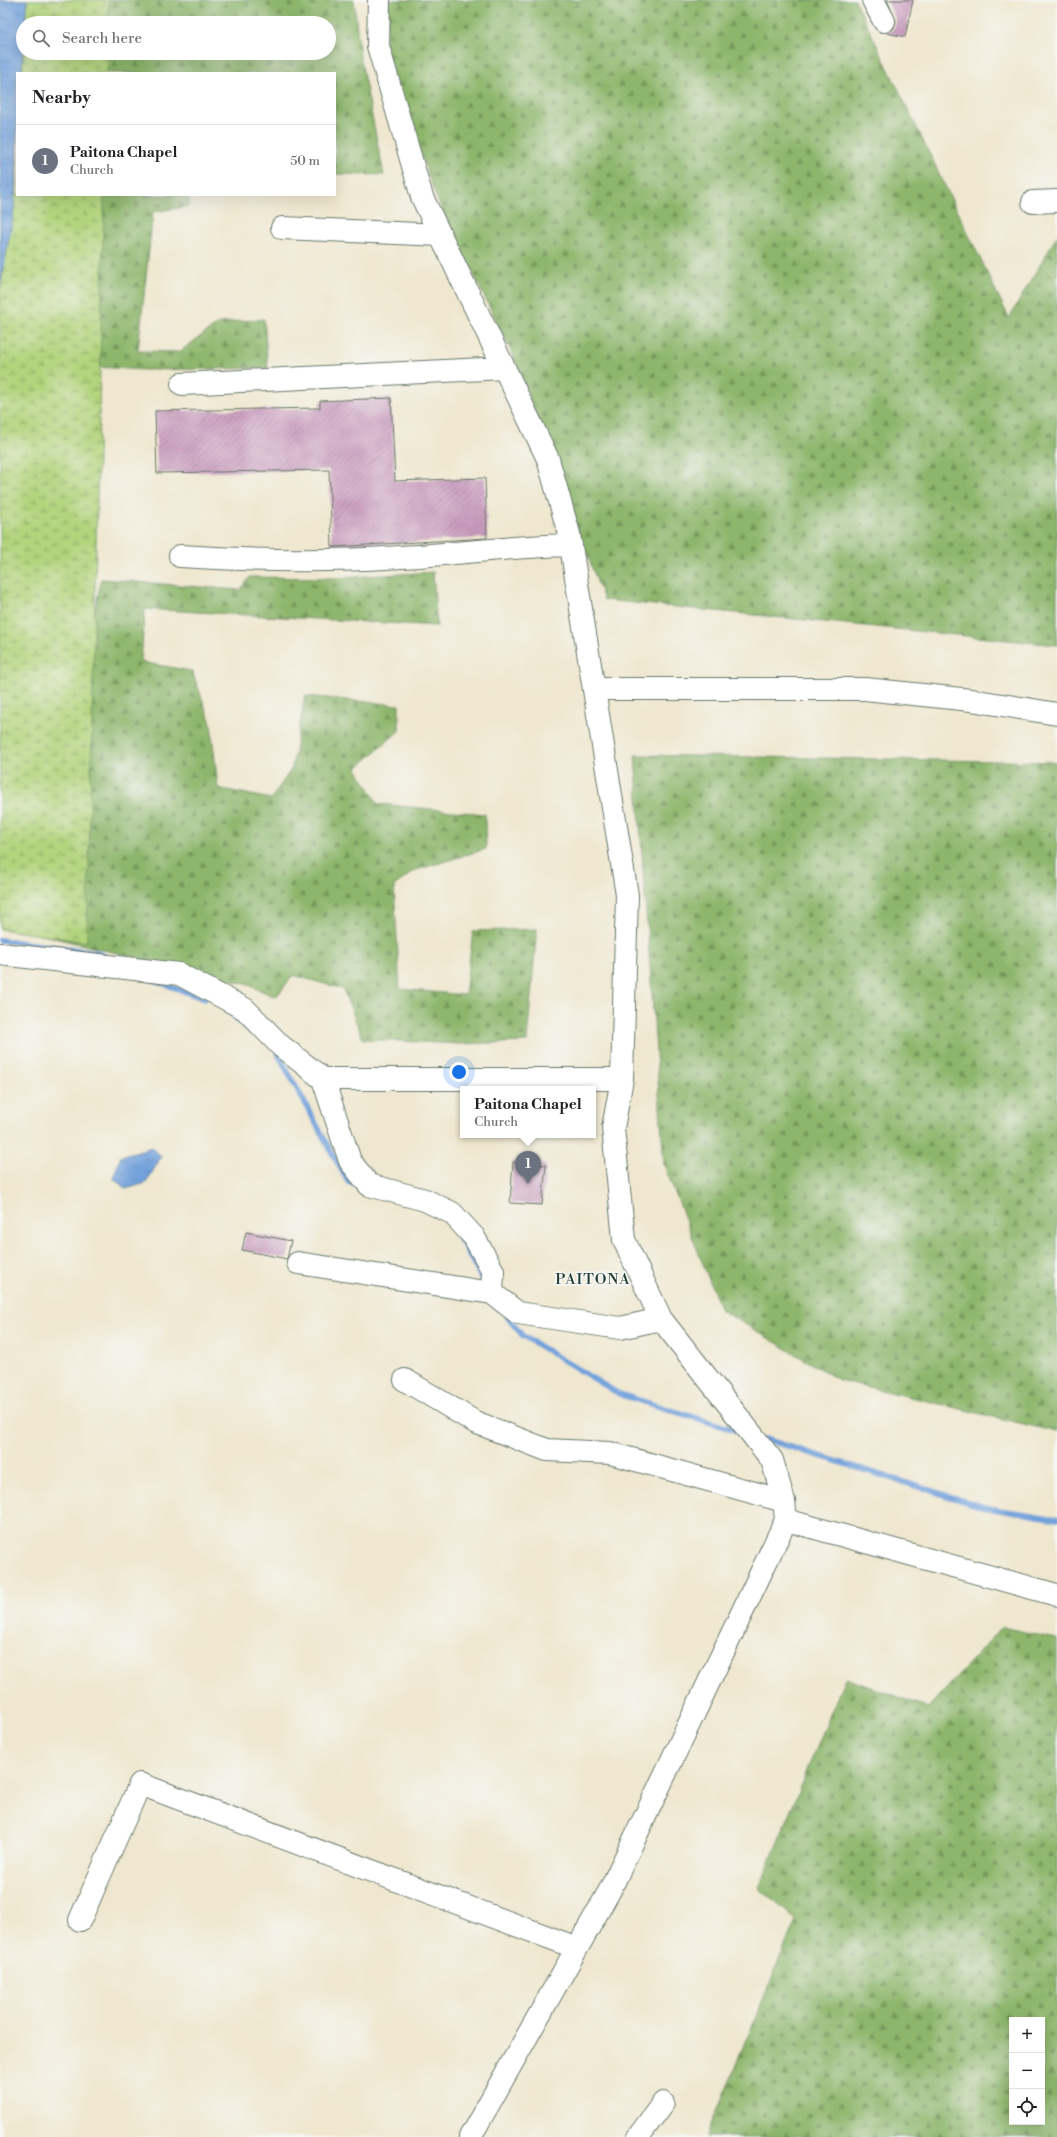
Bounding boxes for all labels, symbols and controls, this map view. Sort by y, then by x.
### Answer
search box [16,16,336,60]
icon: search [30,27,52,49]
text: Search here [62,29,142,48]
text: Nearby [32,87,91,109]
text: Paitona Chapel [70,143,177,162]
text: 1 [42,153,48,169]
text: 50 m [290,153,320,169]
text: Church [70,162,114,178]
your location [449,1062,469,1082]
popup [460,1086,596,1138]
text: Paitona Chapel [474,1095,582,1114]
text: Church [474,1114,518,1130]
pin: 1 [515,1151,541,1184]
district label: PAITONA [555,1270,631,1289]
map controls [1009,2017,1045,2125]
button: + [1009,2017,1045,2053]
button: − [1009,2053,1045,2089]
button: locate [1009,2089,1045,2125]

